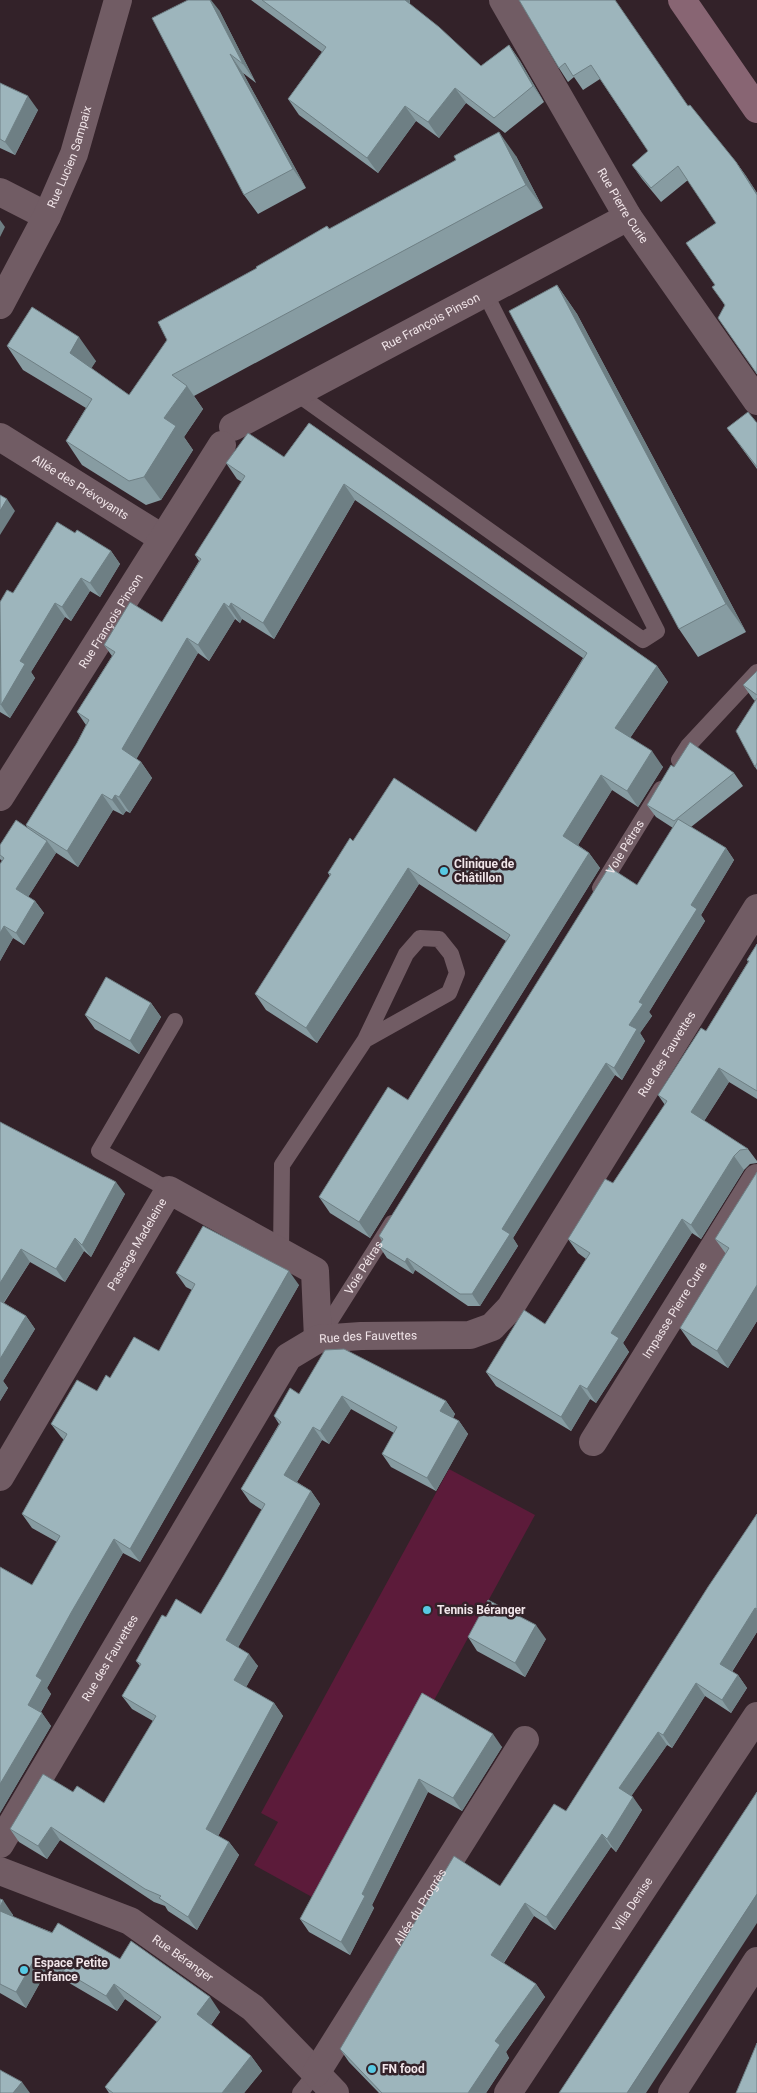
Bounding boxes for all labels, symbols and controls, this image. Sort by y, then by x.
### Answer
street label: Rue Lucien Sampaix [44,104,94,210]
street label: Rue Pierre Curie [594,166,651,246]
street label: Rue François Pinson [379,290,482,354]
street label: Allée des Prévoyants [30,452,131,523]
street label: Rue François Pinson [76,571,146,671]
street label: Voie Pétras [603,818,647,877]
place label: Clinique de Châtillon [454,857,515,885]
marker: Clinique de Châtillon [438,865,450,877]
street label: Rue des Fauvettes [635,1009,699,1099]
street label: Passage Madeleine [104,1196,170,1293]
street label: Voie Pétras [342,1238,386,1297]
street label: Impasse Pierre Curie [640,1260,710,1361]
street label: Rue des Fauvettes [319,1328,417,1346]
place label: Tennis Béranger [437,1603,526,1617]
marker: Tennis Béranger [421,1604,433,1616]
street label: Rue des Fauvettes [79,1612,141,1704]
street label: Allée du Progrès [391,1866,449,1948]
street label: Villa Denise [610,1875,656,1934]
street label: Rue Béranger [150,1932,216,1985]
place label: Espace Petite Enfance [34,1956,108,1984]
marker: Espace Petite Enfance [18,1964,30,1976]
place label: FN food [382,2062,425,2076]
marker: FN food [366,2063,378,2075]

